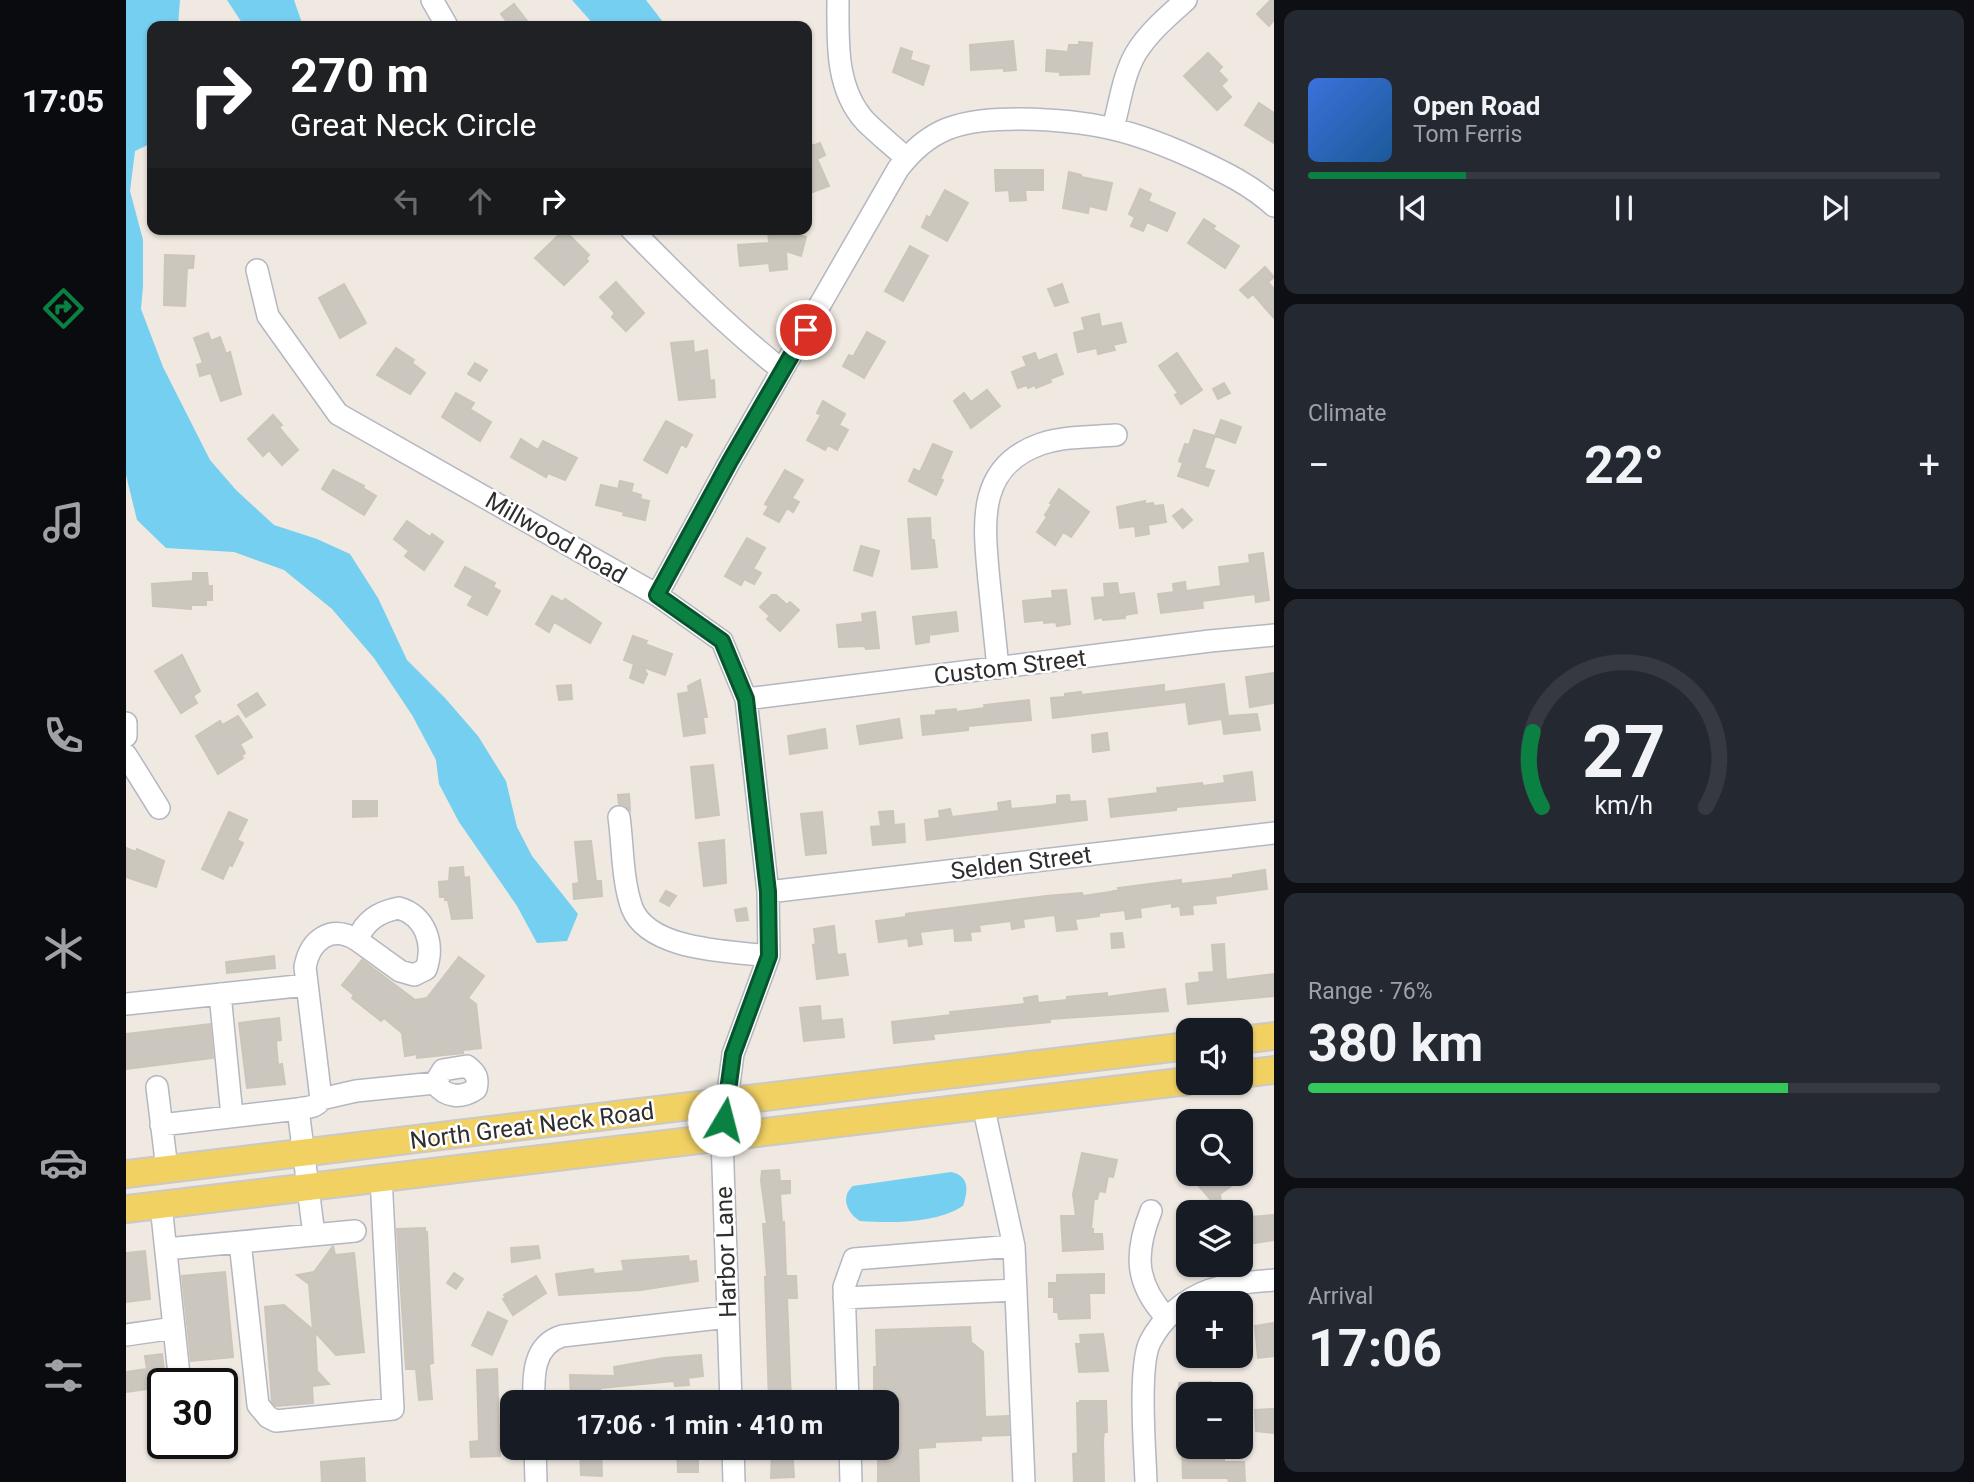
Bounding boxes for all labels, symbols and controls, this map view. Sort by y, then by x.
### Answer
text: 270 m [290,47,429,104]
icon: right [175,49,266,140]
text: 17:05 [22,82,104,120]
text: Open Road [1413,91,1541,121]
text: Great Neck Circle [290,106,536,144]
text: Tom Ferris [1413,121,1522,148]
icon: left [388,182,426,220]
icon: ahead [461,182,499,220]
icon: right [534,182,572,220]
icon: previous [1394,189,1432,227]
icon: pause [1605,189,1643,227]
icon: next [1816,189,1854,227]
icon: directions [39,284,88,333]
pin [776,300,836,360]
icon: arrive [787,311,825,349]
text: Climate [1308,400,1387,427]
text: 22° [1584,435,1664,496]
text: − [1308,443,1330,487]
text: + [1918,443,1940,487]
street label: Millwood Road [480,486,632,590]
icon: music [39,498,88,547]
street label: Custom Street [932,644,1088,690]
text: 27 [1582,709,1666,795]
icon: phone [39,711,88,760]
text: km/h [1595,791,1653,820]
street label: Selden Street [949,840,1093,886]
icon: climate [39,924,88,973]
text: Range · 76% [1308,978,1433,1005]
text: 380 km [1308,1013,1483,1074]
map controls [1176,1018,1253,1459]
button: sound [1176,1018,1253,1095]
position arrow [687,1083,761,1157]
street label: North Great Neck Road [408,1097,656,1155]
button: search [1176,1109,1253,1186]
icon: car [39,1138,88,1187]
street label: Harbor Lane [710,1186,742,1318]
button: layers [1176,1200,1253,1277]
text: Arrival [1308,1283,1373,1310]
button: + [1176,1291,1253,1368]
text: 17:06 [1308,1318,1442,1379]
icon: filters [39,1351,88,1400]
speed limit sign: 30 [147,1368,238,1459]
button: − [1176,1382,1253,1459]
text: 17:06 · 1 min · 410 m [576,1410,823,1440]

